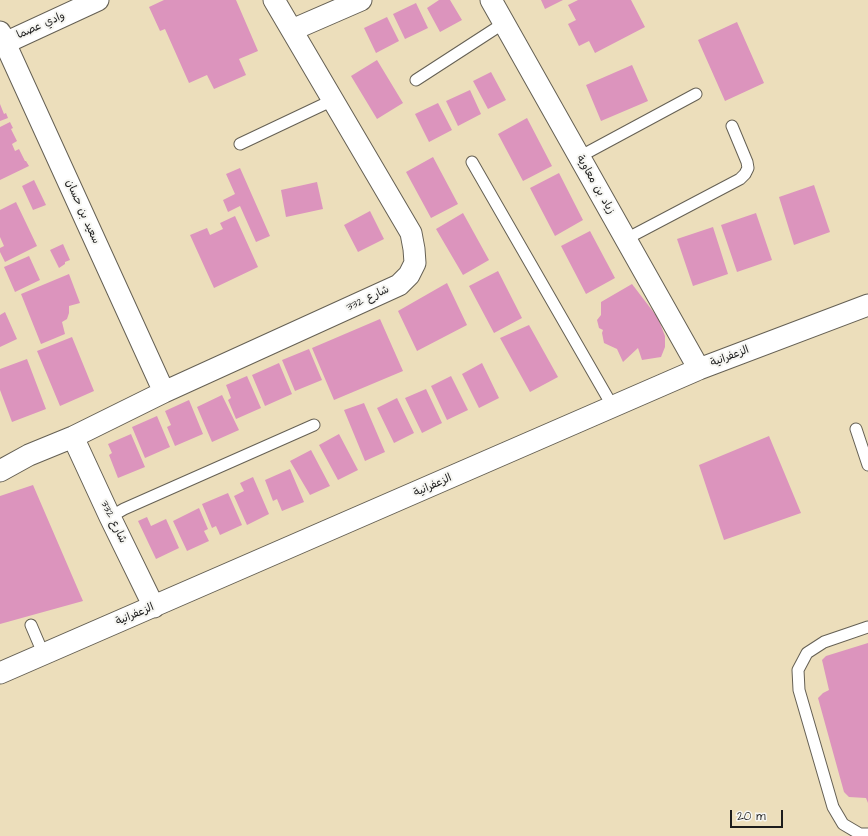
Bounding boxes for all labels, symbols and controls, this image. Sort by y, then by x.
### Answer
street label: وادي عصما [15,10,67,42]
street label: زياد بن معاوية [573,153,617,217]
street label: سعيد بن حسان [62,178,102,246]
street label: شارع 332 [345,283,391,315]
street label: الزعفرانية [709,344,751,370]
street label: الزعفرانية [412,472,454,500]
street label: شارع 332 [97,499,129,545]
street label: الزعفرانية [114,601,156,629]
scale bar [732,802,785,828]
text: 20 m [737,808,766,825]

